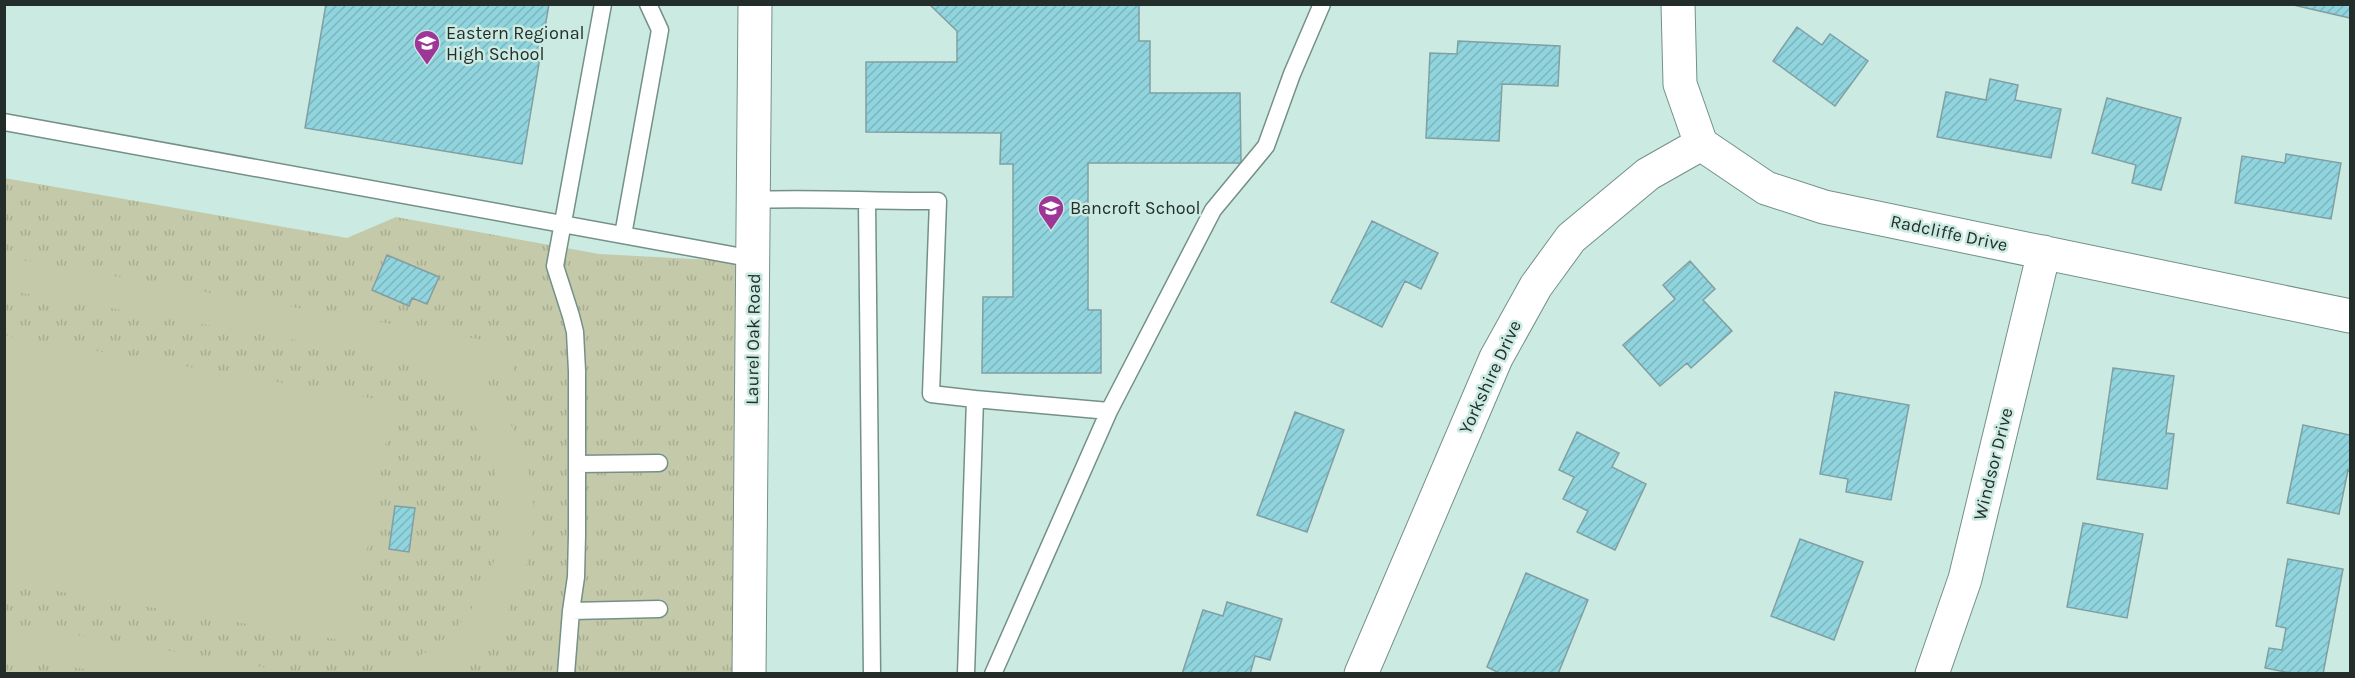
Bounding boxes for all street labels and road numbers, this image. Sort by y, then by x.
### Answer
street label: Radcliffe Drive [1888,210,2010,256]
street label: Laurel Oak Road [741,273,765,405]
street label: Yorkshire Drive [1454,317,1526,437]
street label: Windsor Drive [1968,405,2018,523]

